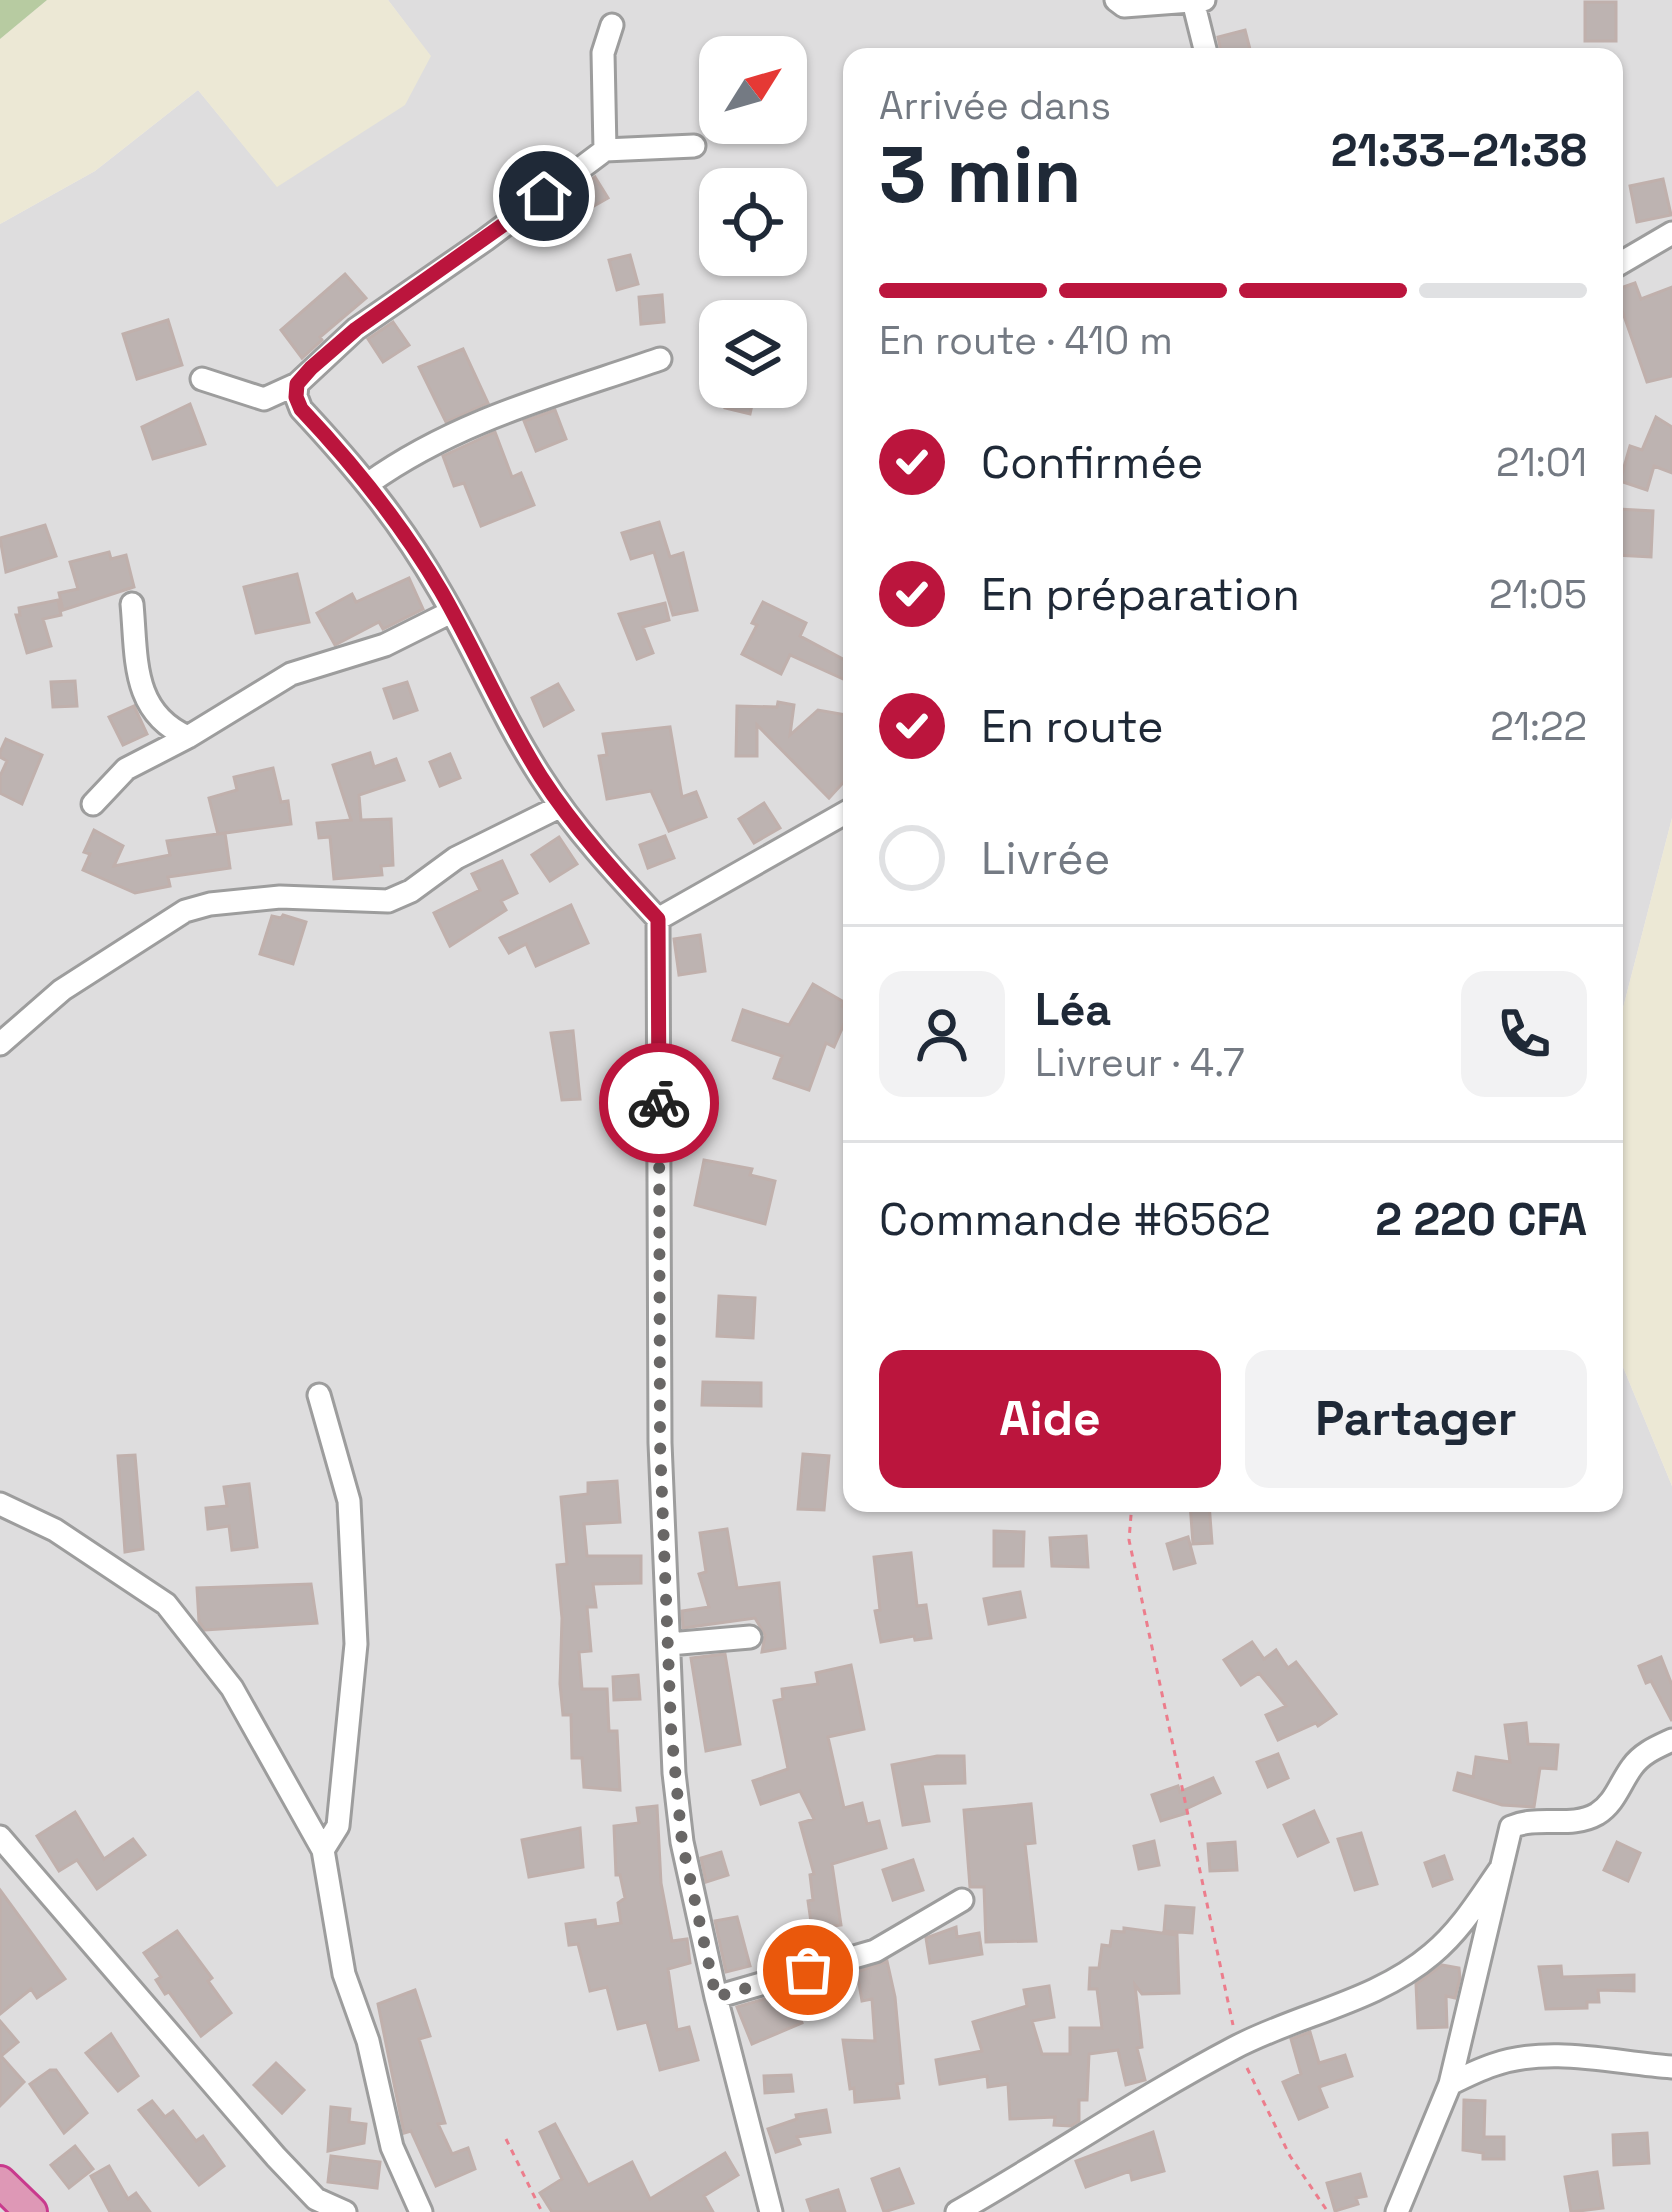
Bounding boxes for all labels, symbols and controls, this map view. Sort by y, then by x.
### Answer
north arrow [699,36,807,144]
map controls [699,36,807,408]
text: Arrivée dans [879,81,1111,130]
text: 21:33–21:38 [1331,122,1587,179]
text: 3 min [879,125,1082,225]
pin [493,145,595,247]
icon: home [511,163,577,229]
button: locate [699,168,807,276]
button: layers [699,300,807,408]
text: En route · 410 m [879,316,1173,365]
icon: check [879,429,945,495]
text: Confirmée [981,434,1203,491]
text: 21:01 [1496,438,1587,487]
icon: check [879,561,945,627]
text: En préparation [981,566,1300,623]
text: 21:05 [1489,570,1587,619]
icon: check [879,693,945,759]
text: En route [981,698,1164,755]
text: 21:22 [1490,702,1587,751]
text: Livrée [981,830,1110,887]
button: person [879,971,1005,1097]
button: phone [1461,971,1587,1097]
text: Léa [1035,981,1111,1038]
text: Livreur · 4.7 [1035,1038,1245,1087]
courier [599,1043,719,1163]
icon: bike [626,1070,692,1136]
text: Commande #6562 [879,1191,1271,1248]
text: 2 220 CFA [1375,1191,1587,1248]
button: Aide [879,1350,1221,1488]
button: Partager [1245,1350,1587,1488]
pin [757,1919,859,2021]
icon: bag [775,1937,841,2003]

